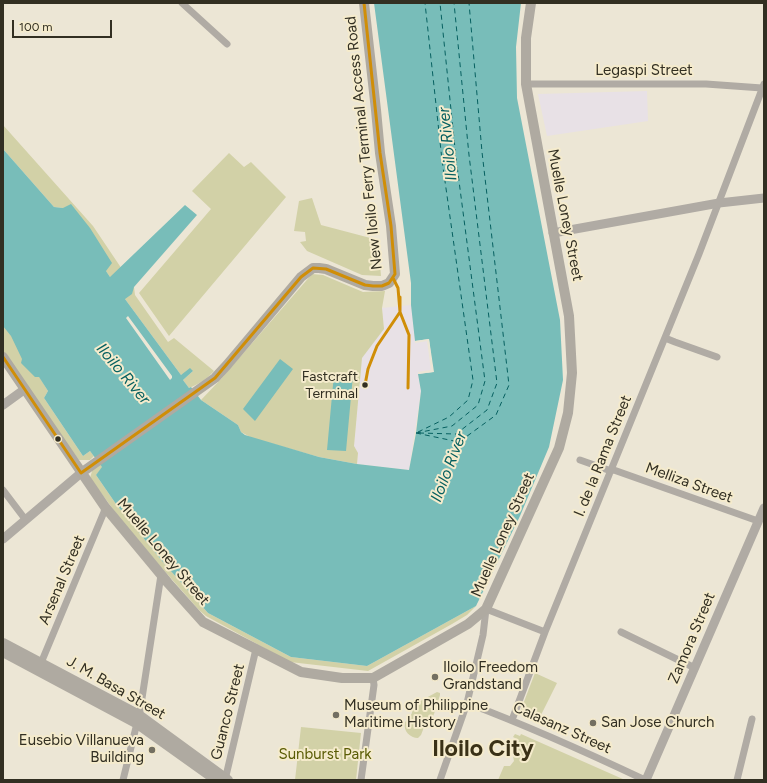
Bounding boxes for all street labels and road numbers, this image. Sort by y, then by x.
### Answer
street label: New Iloilo Ferry Terminal Access Road [342,15,386,271]
street label: Legaspi Street [595,62,693,80]
street label: Muelle Loney Street [543,147,587,283]
street label: I. de la Rama Street [570,393,636,519]
street label: Melliza Street [643,459,735,507]
street label: Muelle Loney Street [467,470,539,600]
street label: Muelle Loney Street [113,495,213,609]
street label: Arsenal Street [35,533,89,627]
street label: Zamora Street [665,590,719,686]
street label: J. M. Basa Street [63,652,169,724]
street label: Guanco Street [207,662,249,762]
street label: Calasanz Street [510,698,614,758]

